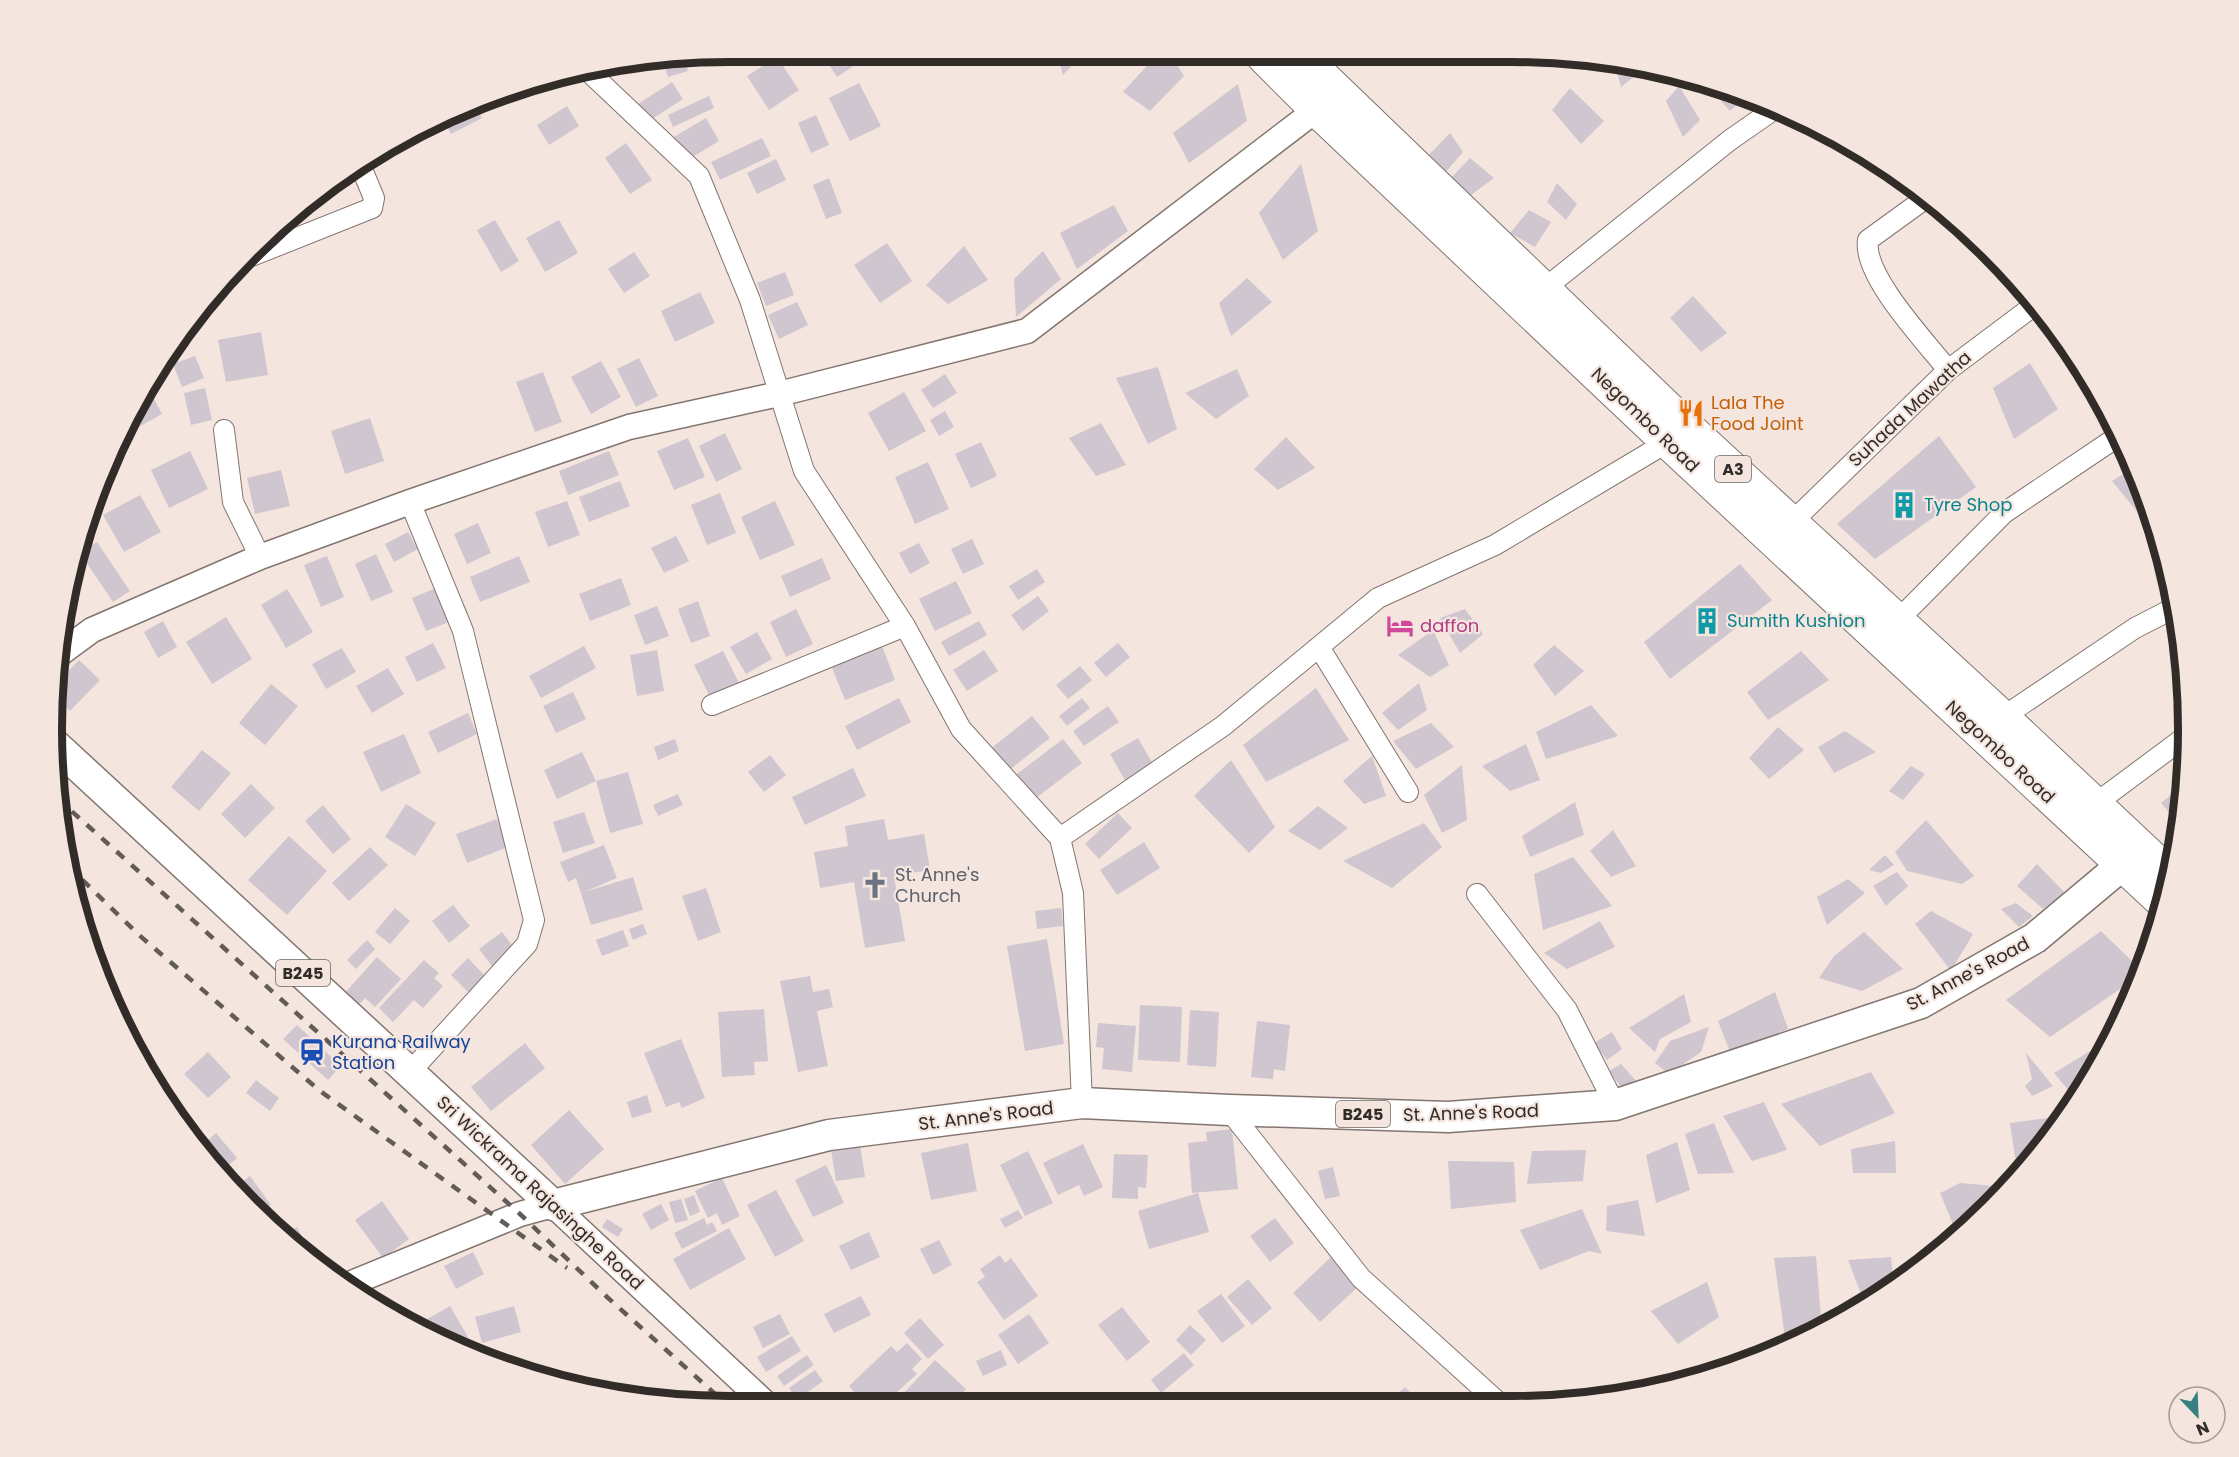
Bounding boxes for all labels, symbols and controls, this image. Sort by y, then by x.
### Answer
street label: Suhada Mawatha [1843,345,1977,472]
street label: Negombo Road [1586,362,1705,478]
place label: Lala The Food Joint [1711,390,1804,436]
restaurant icon: Lala The Food Joint [1676,398,1706,428]
road number: A3 [1715,456,1751,482]
building icon: Tyre Shop [1889,490,1919,520]
place label: Tyre Shop [1924,492,2012,517]
building icon: Sumith Kushion [1692,606,1722,636]
place label: Sumith Kushion [1727,608,1866,633]
hotel icon: daffon [1385,611,1415,641]
place label: daffon [1420,613,1479,638]
street label: Negombo Road [1940,694,2061,809]
place label: St. Anne's Church [895,862,979,908]
church icon: St. Anne's Church [860,870,890,900]
street label: St. Anne's Road [1902,931,2034,1016]
road number: B245 [276,960,330,986]
place label: Kurana Railway Station [332,1029,471,1075]
station icon: Kurana Railway Station [297,1037,327,1067]
street label: Sri Wickrama Rajasinghe Road [431,1090,649,1295]
street label: St. Anne's Road [917,1095,1055,1136]
street label: St. Anne's Road [1403,1098,1539,1127]
road number: B245 [1336,1101,1390,1127]
north arrow [2167,1385,2227,1445]
text: N [2193,1415,2213,1441]

